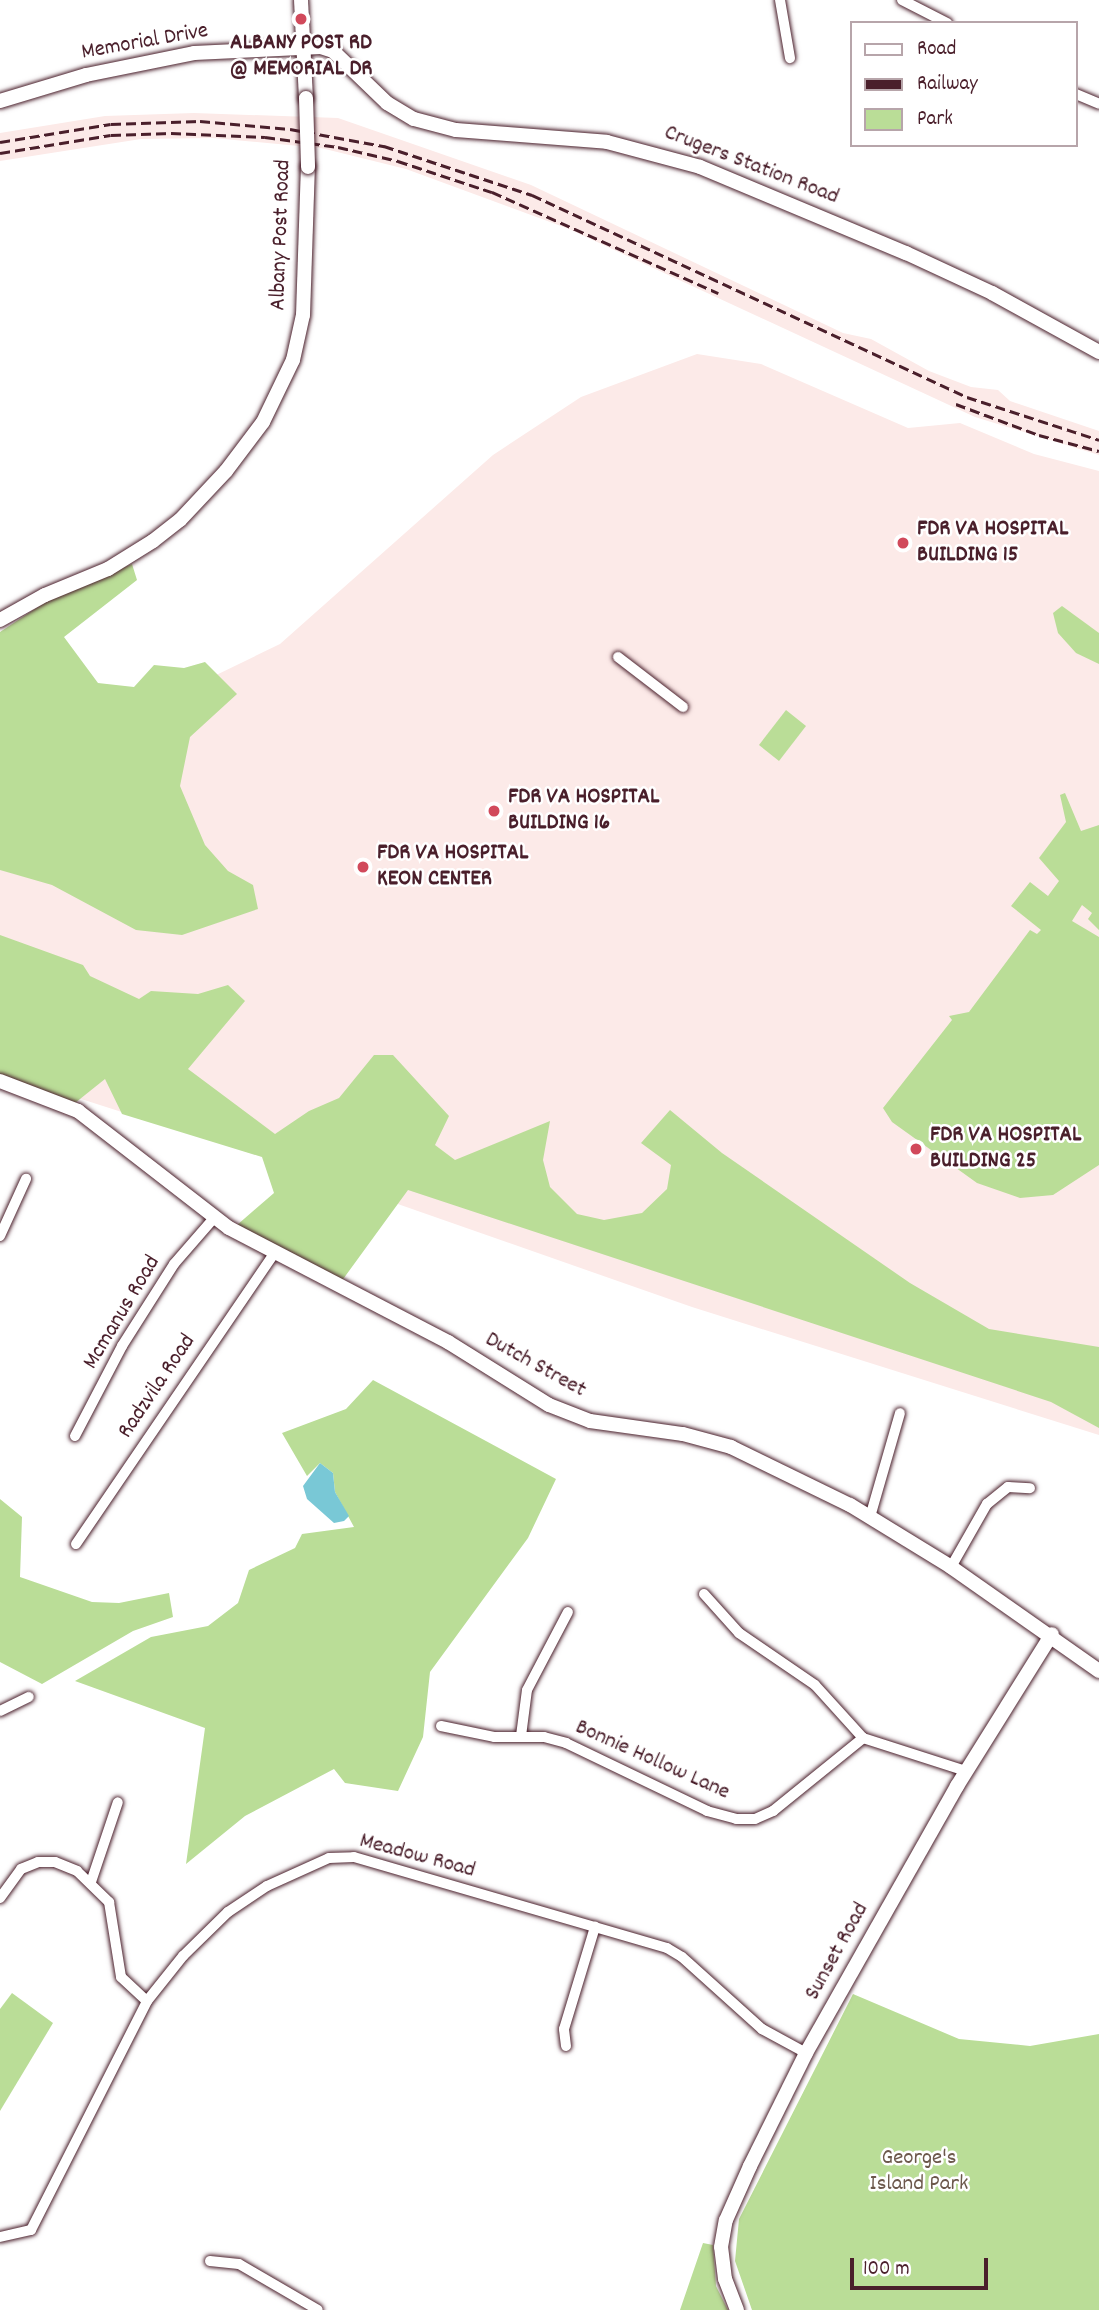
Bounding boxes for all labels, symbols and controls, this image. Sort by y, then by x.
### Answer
marker: ALBANY POST RD @ MEMORIAL DR [293,11,309,27]
street label: Memorial Drive [79,18,211,68]
legend [850,21,1078,147]
place label: ALBANY POST RD @ MEMORIAL DR [230,30,372,84]
text: Road [917,35,956,65]
text: Railway [917,70,978,100]
text: Park [917,105,953,135]
street label: Crugers Station Road [660,120,842,212]
street label: Albany Post Road [266,159,298,311]
place label: FDR VA HOSPITAL BUILDING 15 [917,516,1068,570]
marker: FDR VA HOSPITAL BUILDING 15 [895,535,911,551]
place label: FDR VA HOSPITAL BUILDING 16 [508,784,659,838]
marker: FDR VA HOSPITAL BUILDING 16 [486,803,502,819]
place label: FDR VA HOSPITAL KEON CENTER [377,840,528,894]
marker: FDR VA HOSPITAL KEON CENTER [355,859,371,875]
place label: FDR VA HOSPITAL BUILDING 25 [930,1122,1081,1176]
marker: FDR VA HOSPITAL BUILDING 25 [908,1141,924,1157]
street label: Mcmanus Road [78,1251,168,1375]
street label: Dutch Street [480,1327,590,1405]
street label: Radzvila Road [113,1330,203,1444]
street label: Bonnie Hollow Lane [570,1715,734,1807]
street label: Meadow Road [356,1828,478,1886]
street label: Sunset Road [800,1898,876,2006]
park label: George's Island Park [870,2145,968,2199]
scale bar [854,2244,992,2288]
text: 100 m [863,2255,910,2285]

